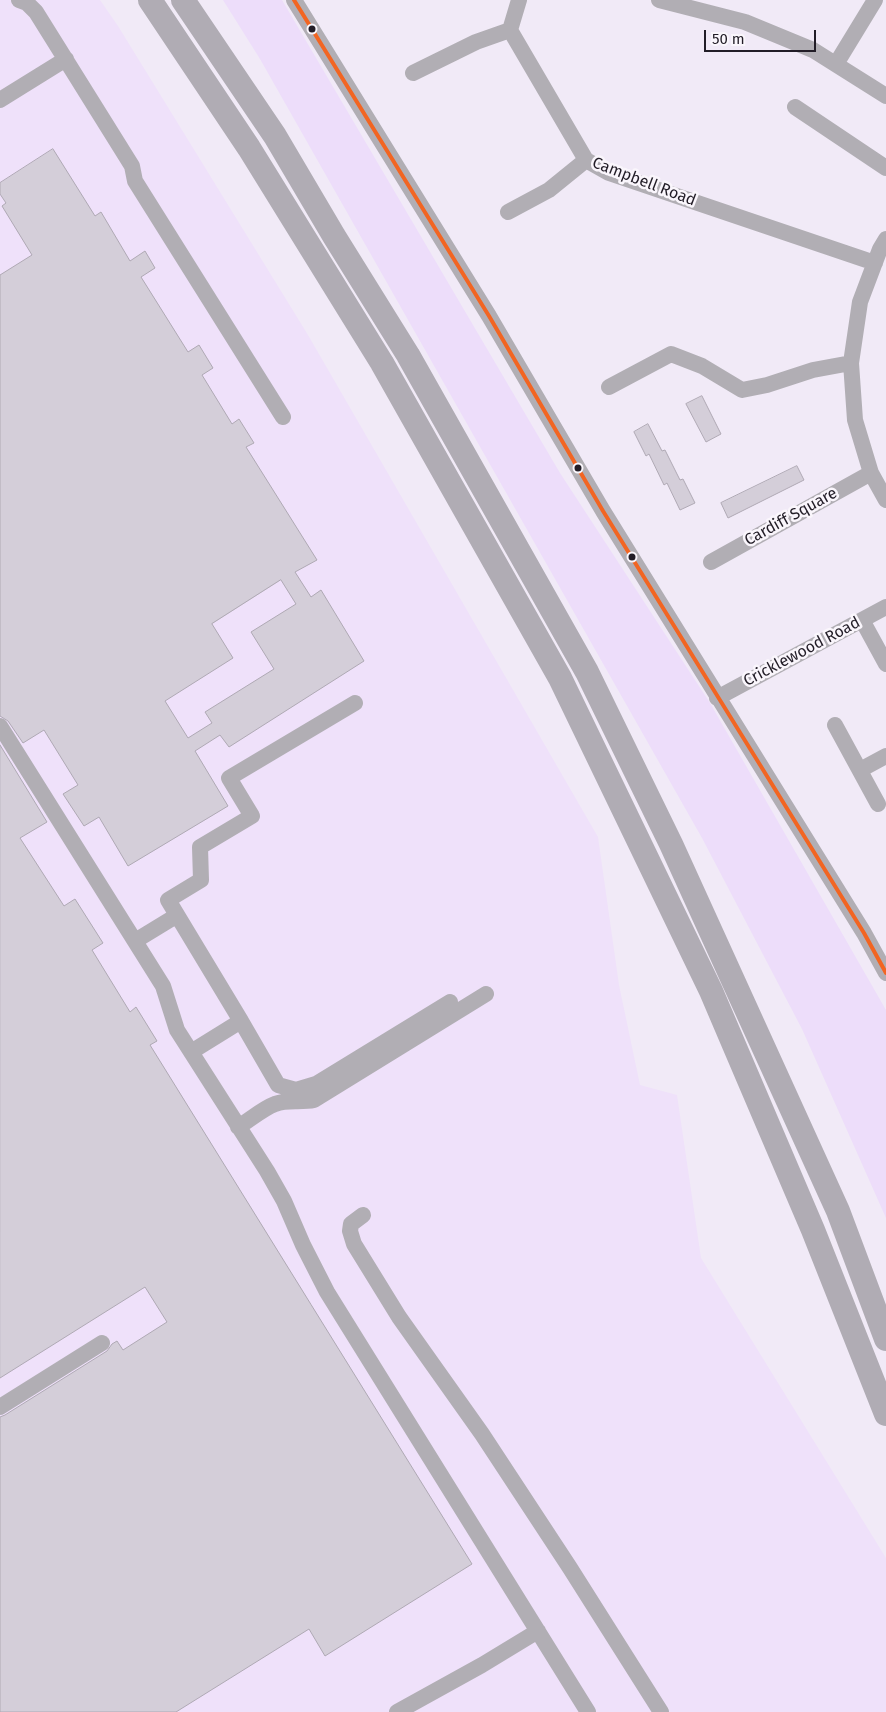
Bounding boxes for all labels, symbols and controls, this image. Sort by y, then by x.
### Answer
scale bar [706,20,818,52]
unlabelled marker [307,24,317,34]
text: 50 m [712,30,745,48]
street label: Campbell Road [589,153,699,211]
unlabelled marker [573,463,583,473]
street label: Cardiff Square [741,484,841,550]
unlabelled marker [627,552,637,562]
street label: Cricklewood Road [740,613,864,691]

